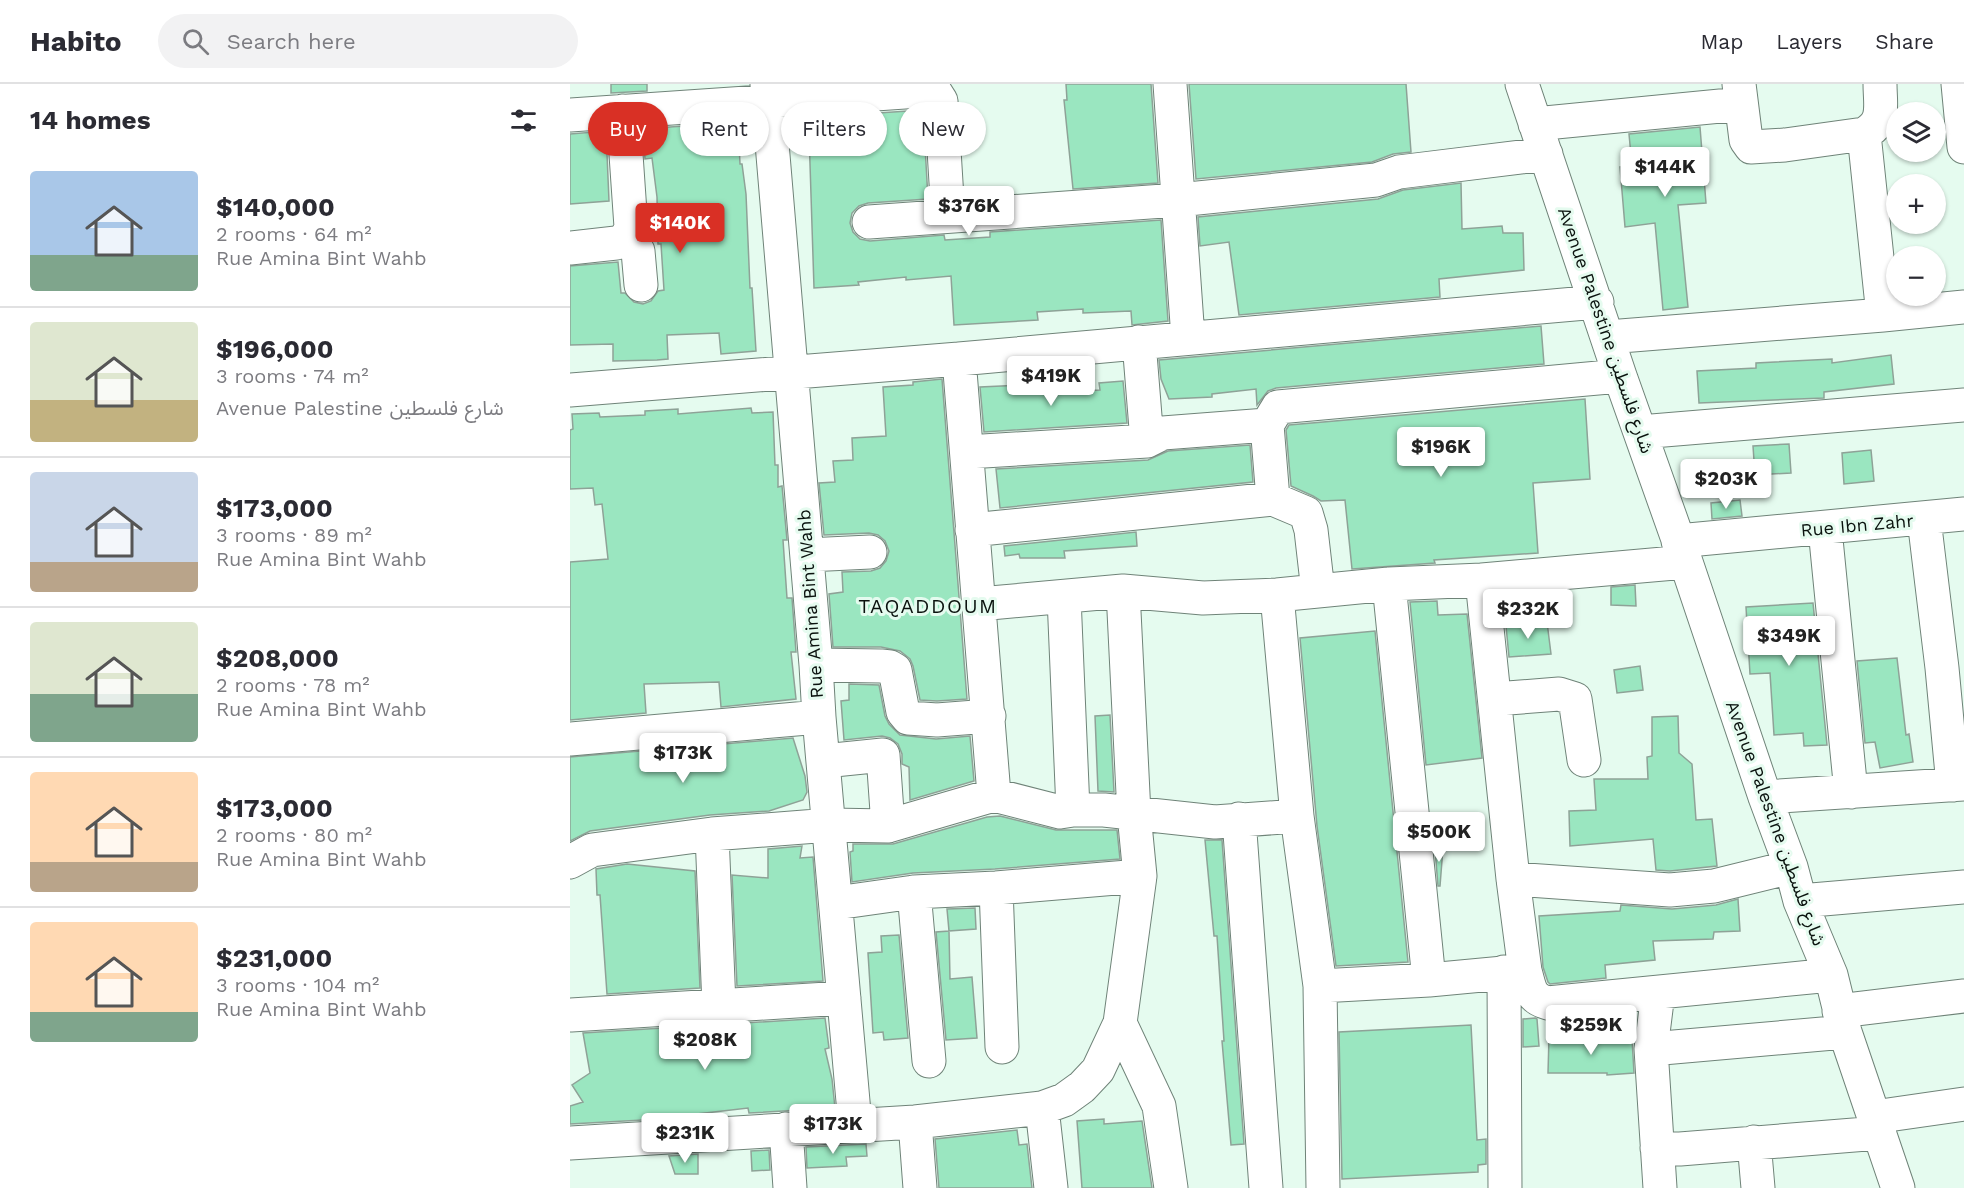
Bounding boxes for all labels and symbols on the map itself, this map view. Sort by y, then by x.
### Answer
pin: $144K [1623,147,1707,198]
pin: $376K [927,186,1011,237]
pin: $140K [638,203,722,254]
street label: Avenue Palestine شارع فلسطين [1550,204,1658,457]
pin: $419K [1009,356,1093,407]
pin: $196K [1399,427,1483,478]
pin: $203K [1684,459,1768,510]
street label: Rue Amina Bint Wahb [793,509,827,699]
street label: Rue Ibn Zahr [1800,510,1914,540]
pin: $232K [1486,589,1570,640]
district label: TAQADDOUM [858,594,998,618]
pin: $349K [1747,616,1831,667]
street label: Avenue Palestine شارع فلسطين [1718,698,1830,950]
pin: $173K [641,733,725,784]
pin: $500K [1397,812,1481,863]
pin: $259K [1549,1005,1633,1056]
pin: $208K [663,1020,747,1071]
pin: $173K [791,1104,875,1155]
pin: $231K [643,1113,727,1164]

